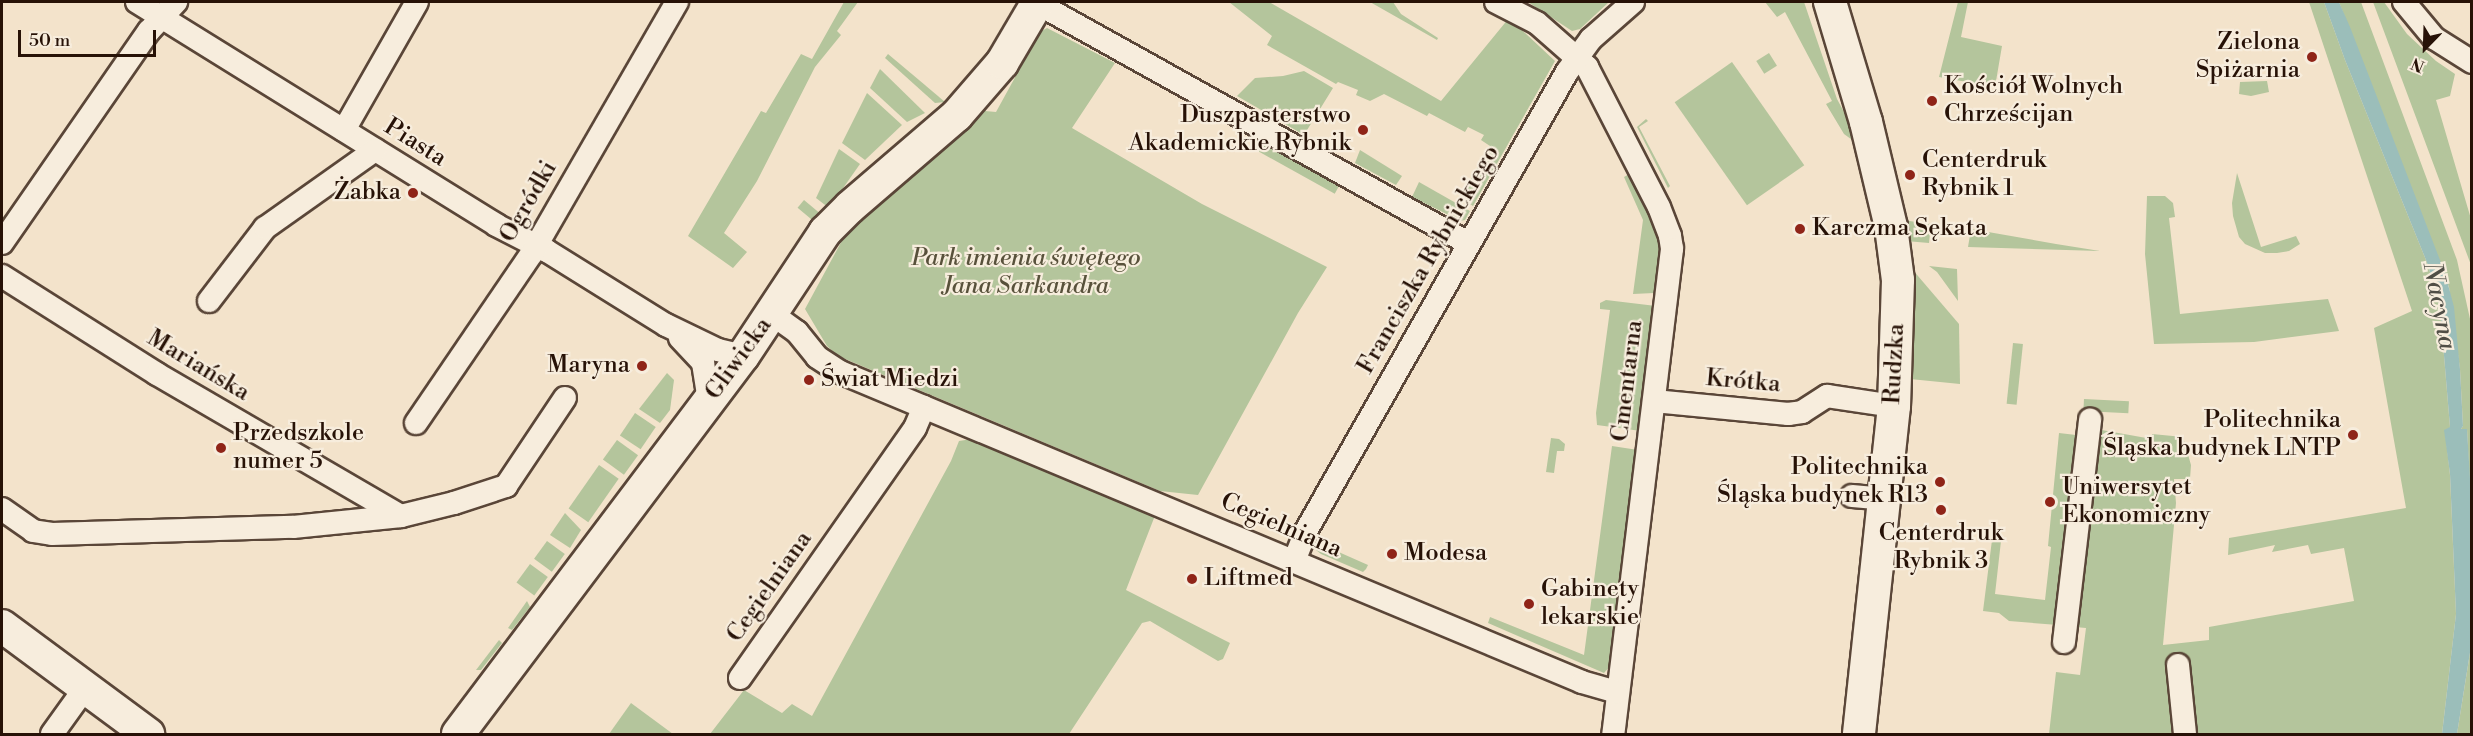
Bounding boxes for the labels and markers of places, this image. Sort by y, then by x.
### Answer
place label: Zielona Spiżarnia [2196,29,2300,85]
marker: Zielona Spiżarnia [2305,50,2319,64]
place label: Kościół Wolnych Chrześcijan [1944,73,2123,129]
marker: Kościół Wolnych Chrześcijan [1925,94,1939,108]
place label: Duszpasterstwo Akademickie Rybnik [1128,102,1351,158]
marker: Duszpasterstwo Akademickie Rybnik [1356,123,1370,137]
place label: Centerdruk Rybnik 1 [1922,147,2046,203]
marker: Centerdruk Rybnik 1 [1903,168,1917,182]
place label: Żabka [334,179,401,207]
marker: Żabka [406,186,420,200]
place label: Karczma Sękata [1812,215,1987,243]
marker: Karczma Sękata [1793,222,1807,236]
place label: Maryna [547,352,630,380]
marker: Maryna [635,359,649,373]
place label: Świat Miedzi [821,366,959,394]
marker: Świat Miedzi [802,373,816,387]
place label: Politechnika Śląska budynek LNTP [2103,407,2341,463]
place label: Przedszkole numer 5 [233,420,364,476]
marker: Politechnika Śląska budynek LNTP [2346,428,2360,442]
marker: Przedszkole numer 5 [214,441,228,455]
place label: Politechnika Śląska budynek R13 [1717,454,1928,510]
place label: Uniwersytet Ekonomiczny [2062,474,2210,530]
marker: Politechnika Śląska budynek R13 [1933,475,1947,489]
marker: Uniwersytet Ekonomiczny [2043,495,2057,509]
marker: Centerdruk Rybnik 3 [1934,503,1948,517]
place label: Centerdruk Rybnik 3 [1879,520,2003,576]
place label: Modesa [1404,540,1487,568]
marker: Modesa [1385,547,1399,561]
place label: Liftmed [1204,565,1293,593]
marker: Liftmed [1185,572,1199,586]
place label: Gabinety lekarskie [1541,576,1639,632]
marker: Gabinety lekarskie [1522,597,1536,611]

